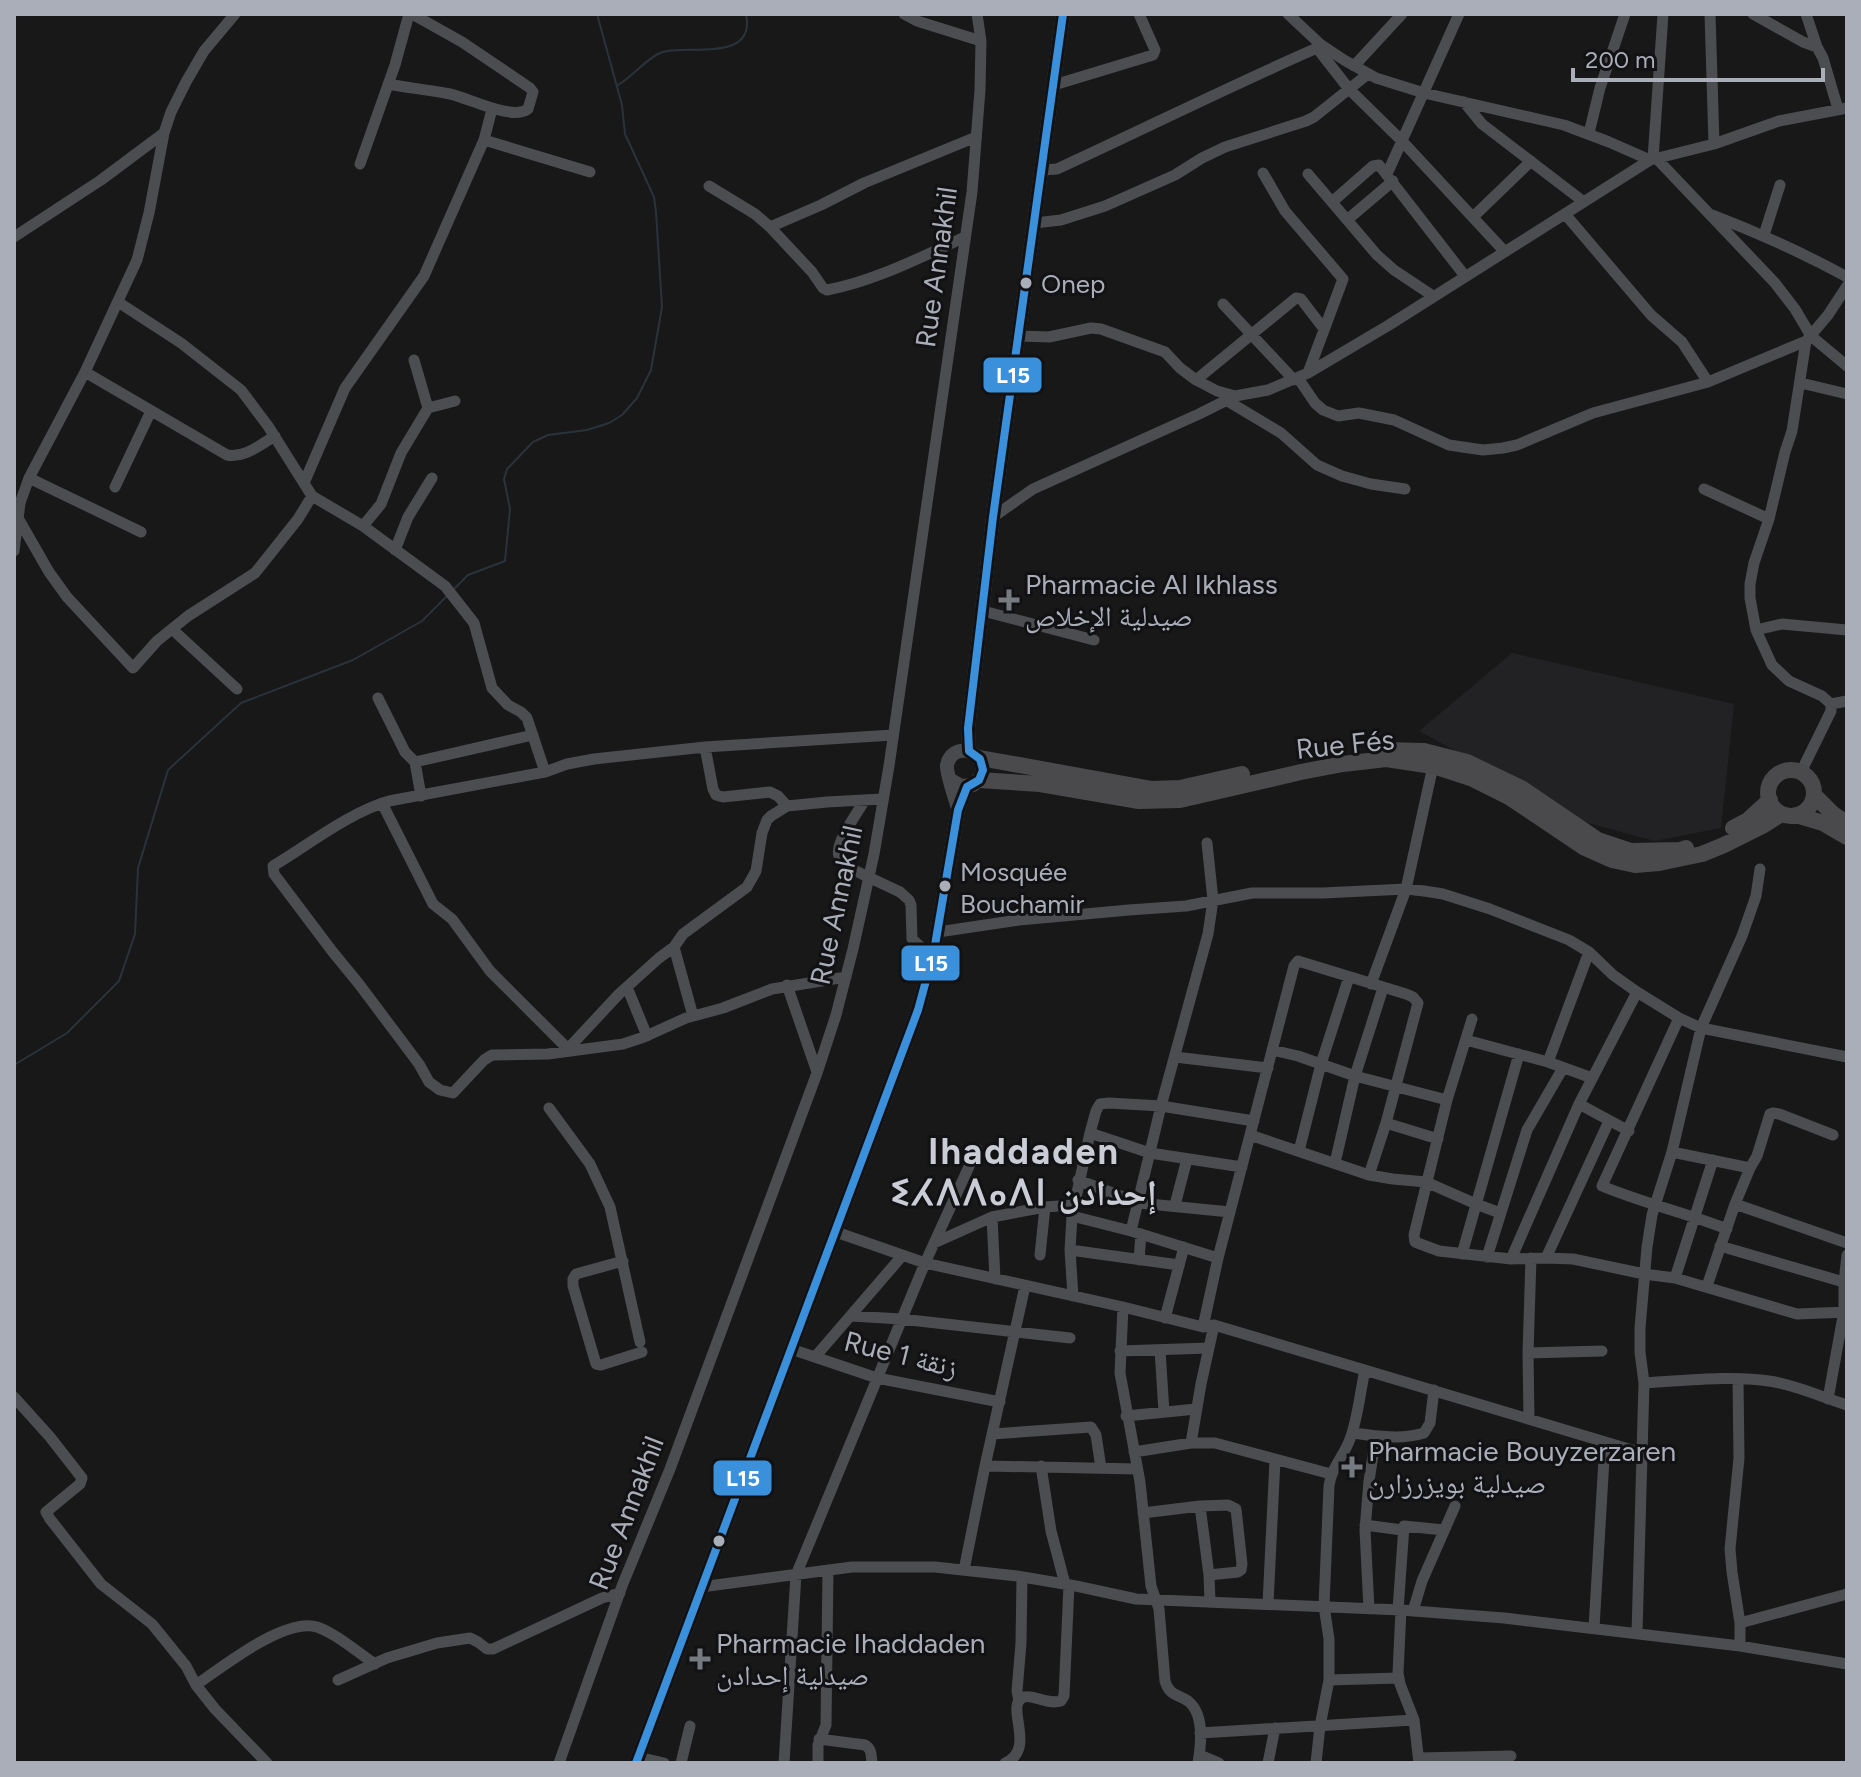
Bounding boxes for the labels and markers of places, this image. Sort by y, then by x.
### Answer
place label: Onep [1041,268,1105,300]
marker: Onep [1018,275,1034,291]
place label: Pharmacie Al Ikhlass صيدلية الإخلاص [1025,567,1278,634]
marker: Pharmacie Al Ikhlass صيدلية الإخلاص [1000,591,1018,609]
place label: Mosquée Bouchamir [960,856,1084,920]
marker: Mosquée Bouchamir [937,878,953,894]
place label: Pharmacie Bouyzerzaren صيدلية بويزرزارن [1368,1434,1676,1500]
marker: Pharmacie Bouyzerzaren صيدلية بويزرزارن [1343,1458,1361,1476]
unlabelled marker [711,1533,727,1549]
place label: Pharmacie Ihaddaden صيدلية إحدادن [716,1626,985,1693]
marker: Pharmacie Ihaddaden صيدلية إحدادن [691,1650,709,1668]

